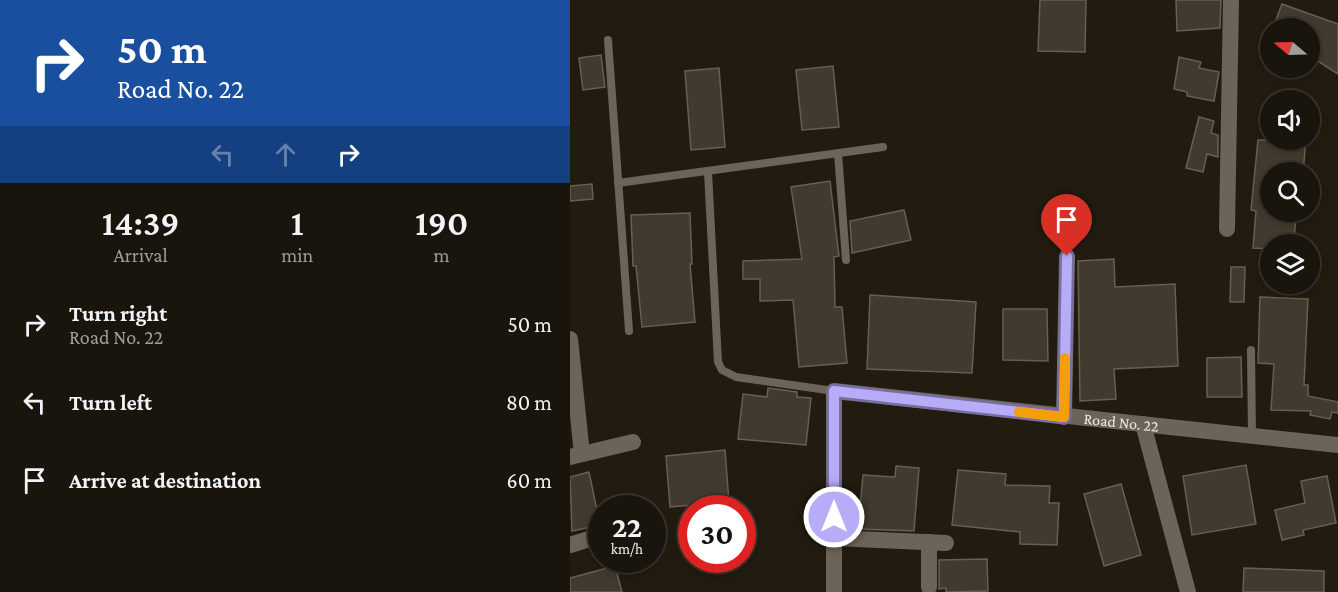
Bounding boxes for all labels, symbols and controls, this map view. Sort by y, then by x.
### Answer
north arrow [1260,18,1320,78]
map controls [1260,18,1320,294]
icon: right [18,24,96,102]
text: 50 m [117,25,207,72]
text: Road No. 22 [117,74,244,104]
button: sound [1260,90,1320,150]
icon: left [206,138,239,171]
icon: ahead [269,138,302,171]
icon: right [332,138,365,171]
button: search [1260,162,1320,222]
pin [1041,194,1092,256]
text: 14:39 [102,203,179,243]
text: 1 [291,203,304,243]
text: 190 [415,203,468,243]
icon: arrive [1050,203,1083,236]
button: layers [1260,234,1320,294]
text: Arrival [113,244,168,266]
text: min [281,244,313,266]
text: m [434,244,450,266]
text: Turn right [69,301,167,326]
icon: right [18,308,51,341]
text: 50 m [507,312,552,337]
text: Road No. 22 [69,326,163,348]
icon: left [18,386,51,419]
text: Turn left [69,390,152,415]
text: 80 m [506,390,552,415]
street label: Road No. 22 [1083,410,1160,435]
icon: arrive [18,464,51,497]
text: Arrive at destination [69,468,261,493]
text: 60 m [507,468,552,493]
position arrow [802,485,866,549]
speed limit sign: 30 [678,495,756,573]
text: 22 [612,510,642,543]
text: km/h [611,541,643,557]

